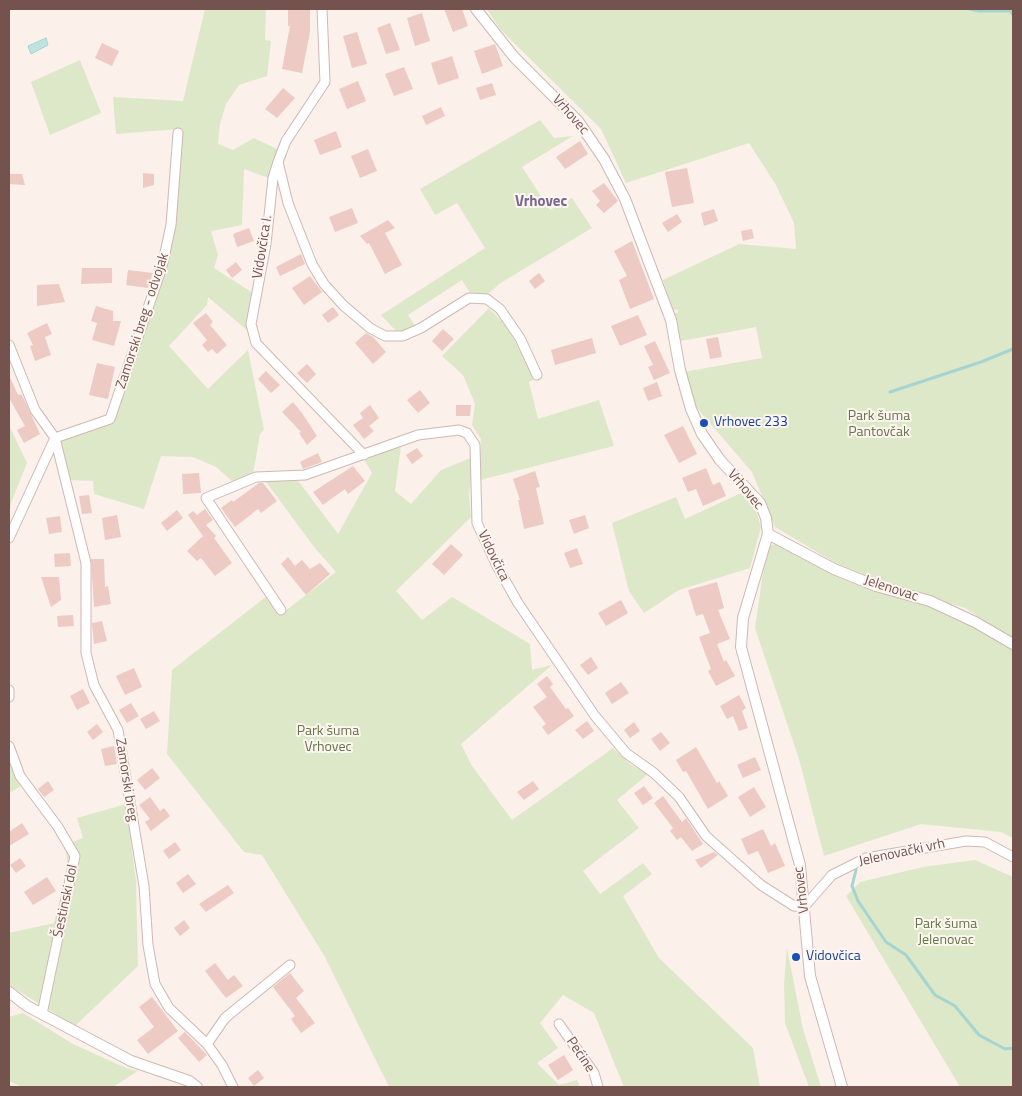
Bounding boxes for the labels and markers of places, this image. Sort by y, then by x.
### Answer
place label: Vrhovec 233 [714,415,788,431]
marker: Vrhovec 233 [698,417,710,429]
place label: Vidovčica [806,949,861,965]
marker: Vidovčica [790,951,802,963]

